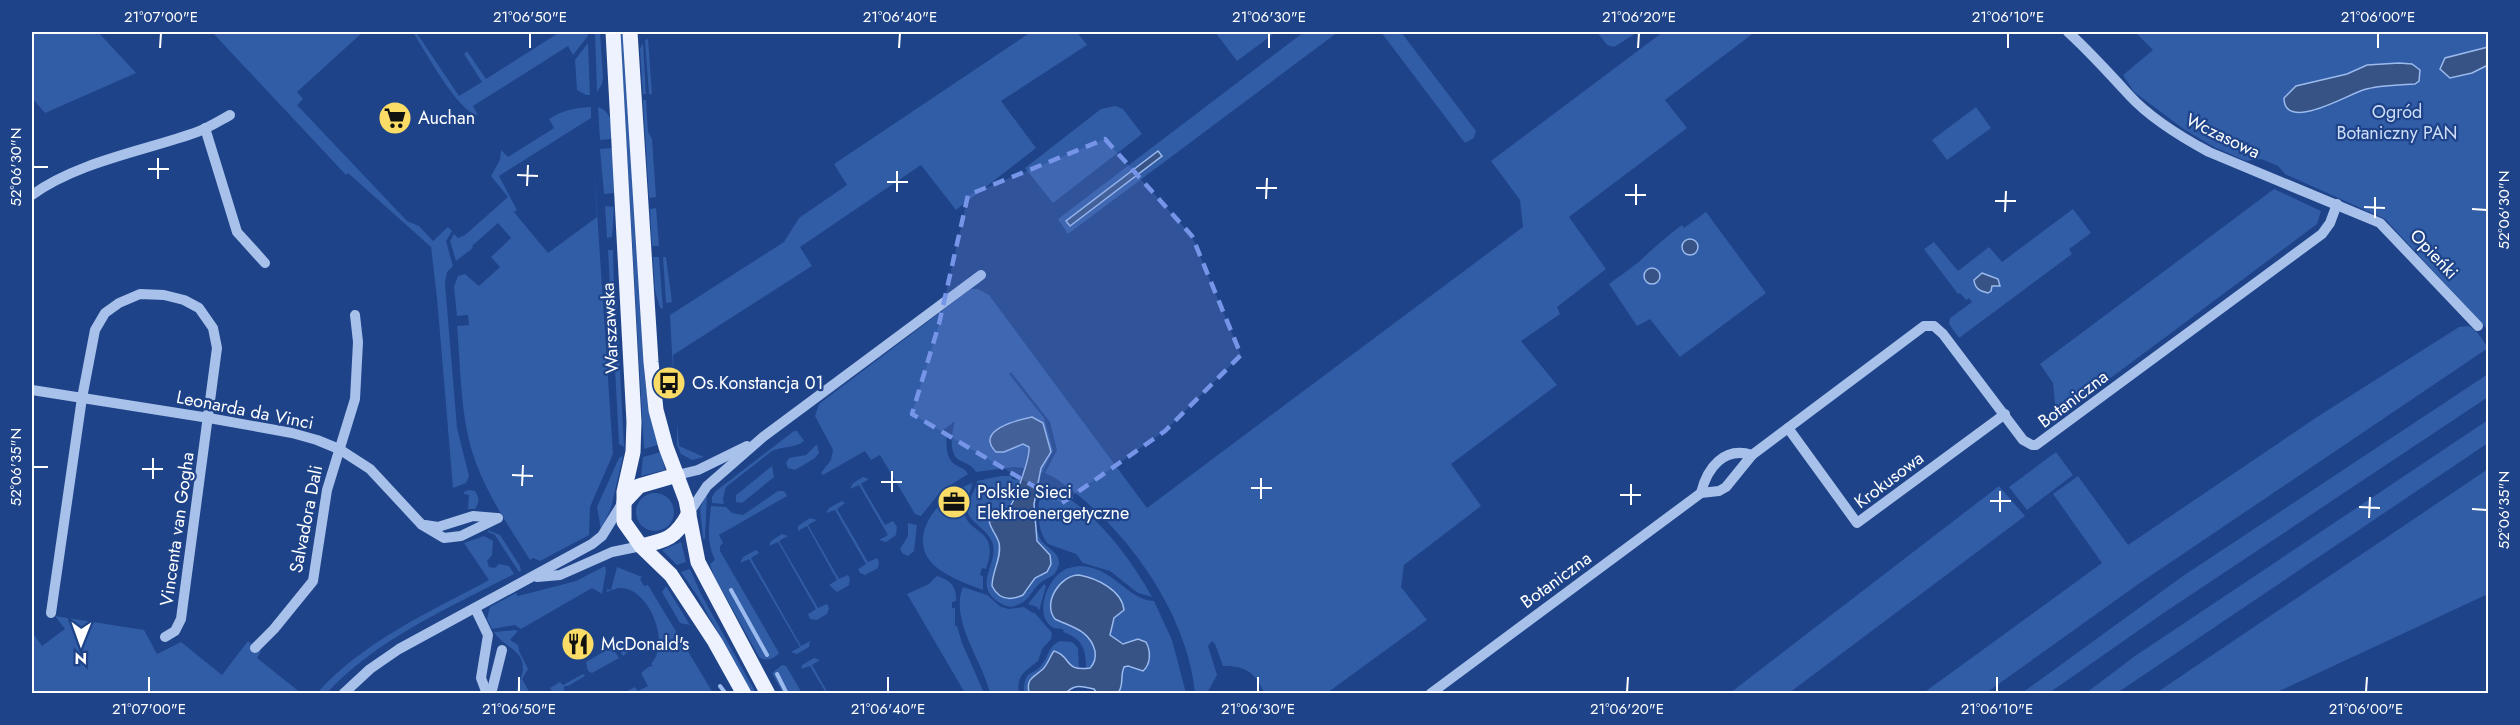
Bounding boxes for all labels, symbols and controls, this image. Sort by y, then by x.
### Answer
text: 21°07'00"E [124,6,198,28]
text: 21°06'50"E [493,6,567,28]
text: 21°06'40"E [863,6,937,28]
text: 21°06'30"E [1232,6,1306,28]
text: 21°06'20"E [1602,6,1676,28]
text: 21°06'10"E [1972,6,2044,28]
text: 21°06'00"E [2341,6,2415,28]
park label: Ogród Botaniczny PAN [2337,99,2457,146]
supermarket icon: Auchan [377,100,413,136]
place label: Auchan [418,105,475,131]
street label: Wczasowa [2182,107,2264,165]
text: 52°06'30"N [5,128,27,206]
text: 52°06'30"N [2493,171,2515,249]
street label: Opieńki [2404,223,2464,285]
street label: Warszawska [595,282,625,374]
street label: Botaniczna [2032,364,2114,434]
bus stop icon: Os.Konstancja 01 [651,365,687,401]
place label: Os.Konstancja 01 [692,370,824,396]
street label: Leonarda da Vinci [174,384,316,436]
text: 52°06'35"N [5,428,27,506]
street label: Krokusowa [1849,445,1929,515]
street label: Vincenta van Gogha [153,450,201,608]
street label: Salvadora Dali [283,463,329,575]
text: 52°06'35"N [2493,471,2515,549]
place label: Polskie Sieci Elektroenergetyczne [977,479,1129,526]
office icon: Polskie Sieci Elektroenergetyczne [936,484,972,520]
street label: Botaniczna [1515,545,1597,615]
north arrow [51,614,111,674]
restaurant icon: McDonald's [560,626,596,662]
place label: McDonald's [601,631,689,657]
text: N [74,647,87,670]
text: 21°07'00"E [112,698,186,720]
text: 21°06'50"E [482,698,556,720]
text: 21°06'40"E [851,698,925,720]
text: 21°06'30"E [1221,698,1295,720]
text: 21°06'20"E [1590,698,1664,720]
text: 21°06'10"E [1961,698,2033,720]
text: 21°06'00"E [2329,698,2403,720]

